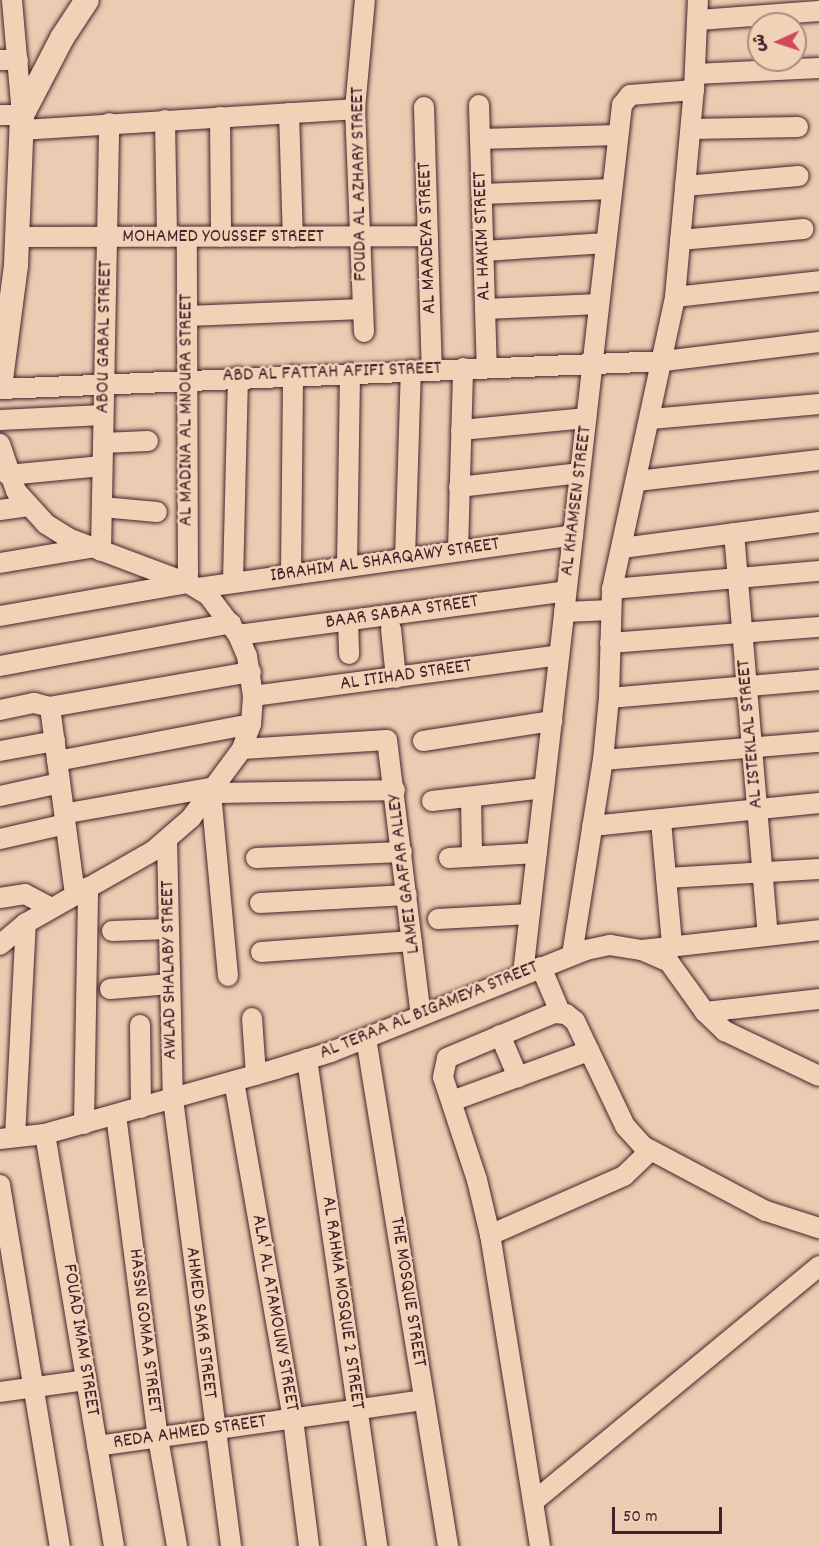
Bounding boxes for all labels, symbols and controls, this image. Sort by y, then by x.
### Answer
north arrow [747,12,807,72]
text: ش [749,33,772,52]
street label: FOUDA AL AZHARY STREET [346,86,374,282]
street label: AL MAADEYA STREET [413,162,443,314]
street label: AL HAKIM STREET [469,171,497,301]
street label: MOHAMED YOUSSEF STREET [122,225,324,249]
street label: ABOU GABAL STREET [92,260,118,414]
street label: AL MADINA AL MNOURA STREET [175,294,199,526]
street label: ABD AL FATTAH AFIFI STREET [222,357,442,389]
street label: AL KHAMSEN STREET [556,425,598,577]
street label: IBRAHIM AL SHARQAWY STREET [269,533,501,589]
street label: BAAR SABAA STREET [324,590,480,636]
street label: AL ITIHAD STREET [339,655,473,697]
street label: AL ISTEKLAL STREET [733,658,769,810]
street label: LAMEI GAAFAR ALLEY [383,793,427,955]
street label: AWLAD SHALABY STREET [156,880,184,1060]
street label: AL TERAA AL BIGAMEYA STREET [316,956,542,1066]
street label: AL RAHMA MOSQUE 2 STREET [315,1195,369,1411]
street label: ALA' AL ATAMOUNY STREET [245,1213,303,1413]
street label: THE MOSQUE STREET [383,1215,431,1369]
street label: AHMED SAKR STREET [179,1246,221,1400]
street label: HASSN GOMAA STREET [122,1247,166,1415]
street label: FOUAD IMAM STREET [56,1262,104,1418]
street label: REDA AHMED STREET [112,1410,268,1456]
scale bar [615,1495,724,1533]
text: 50 m [623,1505,658,1530]

